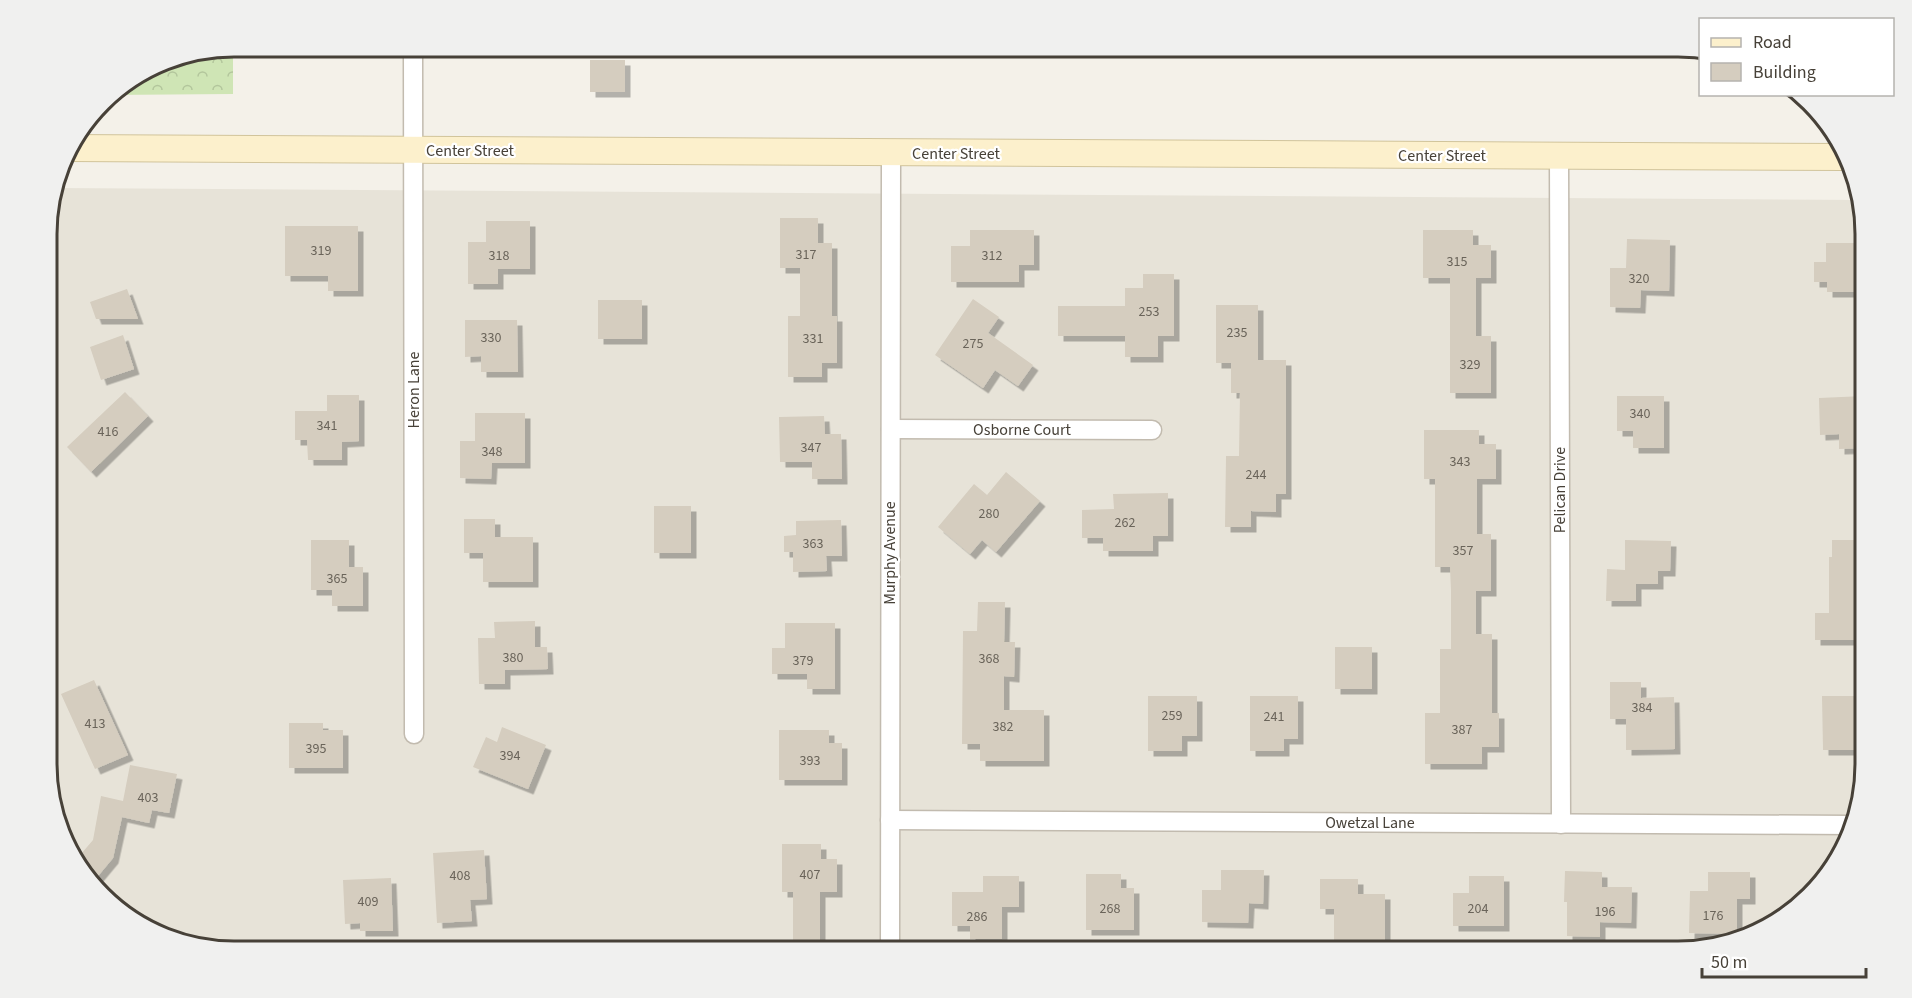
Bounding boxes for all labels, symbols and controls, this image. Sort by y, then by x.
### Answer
legend [1699,18,1894,96]
text: Road [1753,30,1792,55]
text: Building [1753,60,1816,85]
street label: Center Street [426,140,514,162]
street label: Center Street [912,143,1000,165]
street label: Center Street [1398,145,1486,167]
house number: 319 [311,241,331,261]
house number: 317 [796,245,816,265]
house number: 318 [489,246,509,266]
house number: 312 [982,246,1002,266]
house number: 315 [1447,252,1467,272]
house number: 320 [1629,269,1649,289]
house number: 253 [1139,302,1159,322]
house number: 235 [1227,323,1247,343]
house number: 330 [481,328,501,348]
house number: 331 [803,329,823,349]
house number: 275 [963,334,983,354]
street label: Heron Lane [403,351,425,428]
house number: 329 [1460,355,1480,375]
house number: 340 [1630,404,1650,424]
house number: 341 [317,416,337,436]
street label: Osborne Court [973,419,1071,441]
house number: 416 [98,422,118,442]
house number: 347 [801,438,821,458]
house number: 348 [482,442,502,462]
street label: Pelican Drive [1549,447,1571,533]
house number: 343 [1450,452,1470,472]
house number: 244 [1246,465,1266,485]
street label: Murphy Avenue [879,501,901,605]
house number: 280 [979,504,999,524]
house number: 262 [1115,513,1135,533]
house number: 363 [803,534,823,554]
house number: 357 [1453,541,1473,561]
house number: 365 [327,569,347,589]
house number: 380 [503,648,523,668]
house number: 368 [979,649,999,669]
house number: 379 [793,651,813,671]
house number: 384 [1632,698,1652,718]
house number: 259 [1162,706,1182,726]
house number: 241 [1264,707,1284,727]
house number: 413 [85,714,105,734]
house number: 382 [993,717,1013,737]
house number: 387 [1452,720,1472,740]
house number: 395 [306,739,326,759]
house number: 394 [500,746,520,766]
house number: 393 [800,751,820,771]
house number: 403 [138,788,158,808]
street label: Owetzal Lane [1325,812,1415,834]
house number: 407 [800,865,820,885]
house number: 408 [450,866,470,886]
house number: 409 [358,892,378,912]
house number: 268 [1100,899,1120,919]
house number: 204 [1468,899,1488,919]
house number: 196 [1595,902,1615,922]
house number: 176 [1703,906,1723,926]
house number: 286 [967,907,987,927]
scale bar [1702,941,1866,979]
text: 50 m [1711,950,1747,975]

